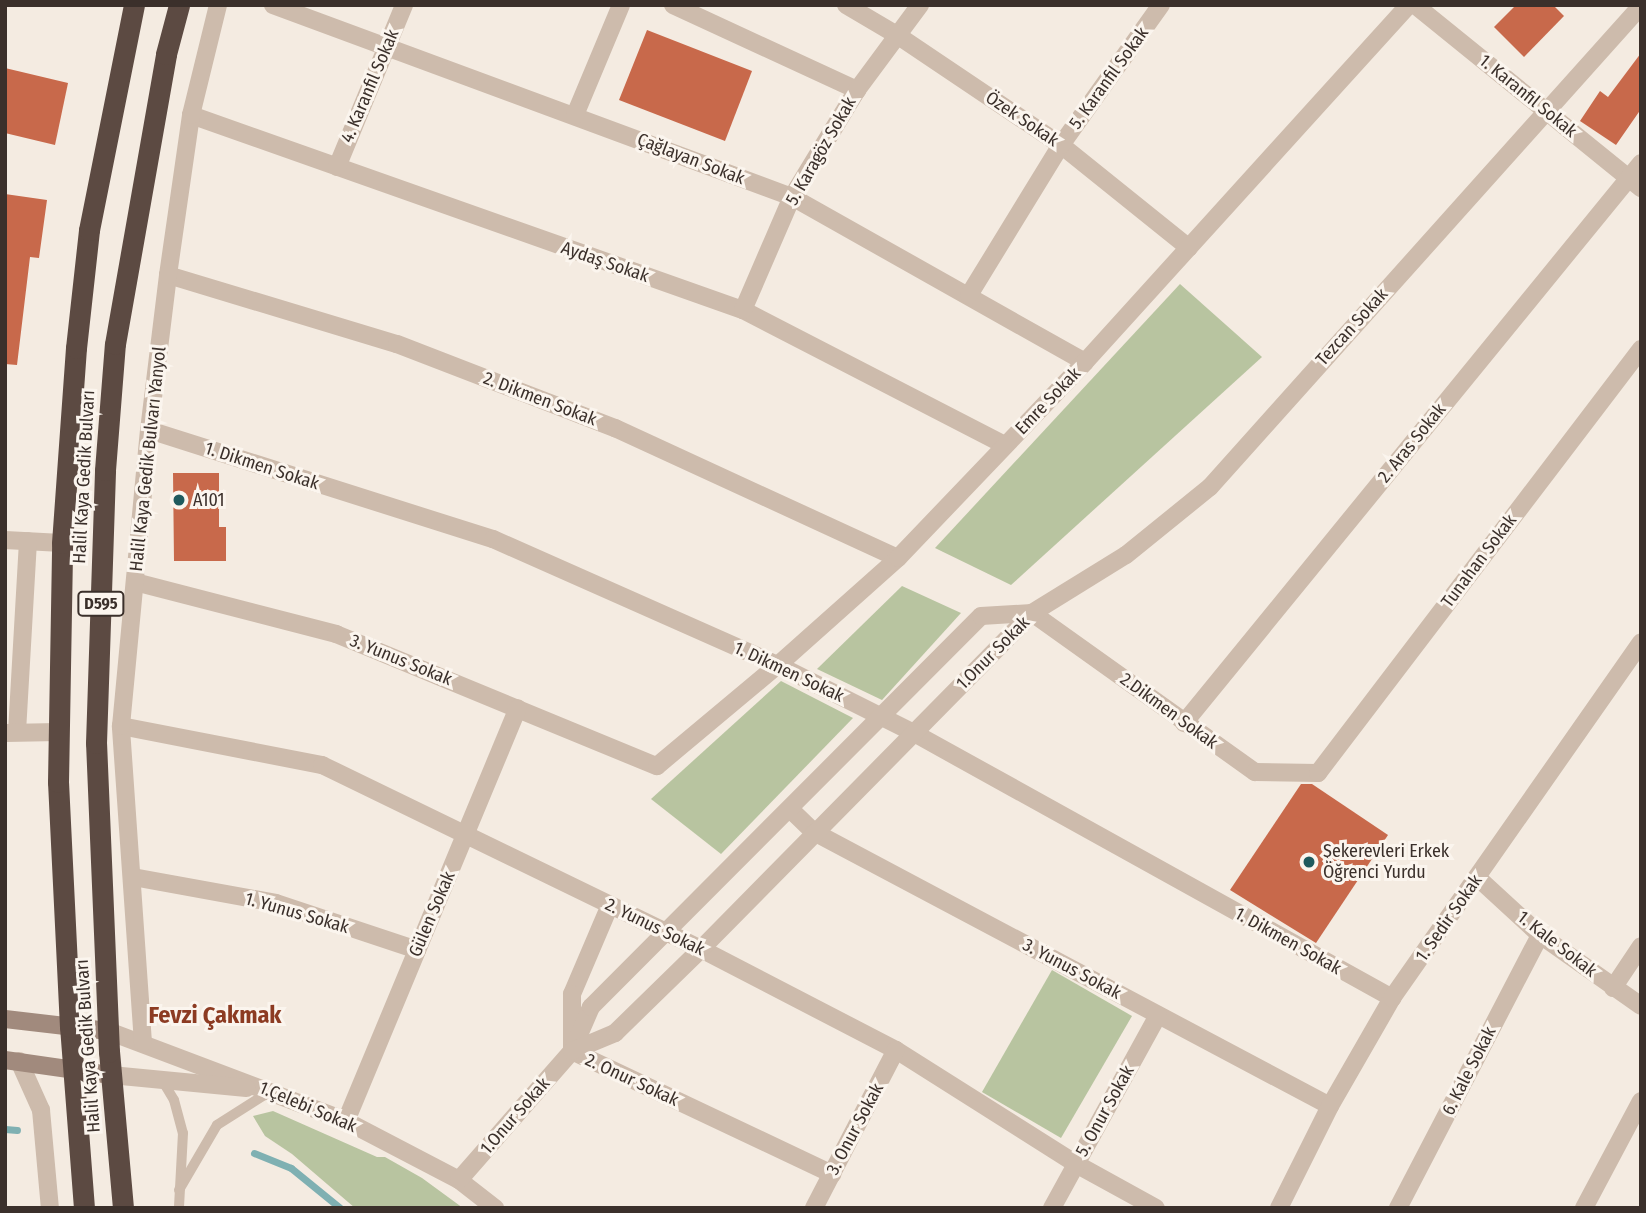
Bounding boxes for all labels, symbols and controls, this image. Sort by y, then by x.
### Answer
street label: 5. Karanfil Sokak [1065,23,1153,133]
street label: 4. Karanfil Sokak [336,26,404,146]
street label: 1. Karanfil Sokak [1475,50,1581,142]
street label: Özek Sokak [981,87,1063,151]
street label: 5. Karagöz Sokak [781,93,861,209]
street label: Çağlayan Sokak [634,129,748,189]
street label: Aydaş Sokak [558,237,652,287]
street label: Tezcan Sokak [1312,284,1392,370]
street label: Halil Kaya Gedik Bulvarı Yanyol [125,346,171,572]
street label: Emre Sokak [1011,363,1085,439]
street label: 2. Dikmen Sokak [480,367,600,431]
street label: Halil Kaya Gedik Bulvarı [69,390,99,564]
street label: 2. Aras Sokak [1374,399,1450,487]
street label: 1. Dikmen Sokak [202,437,322,495]
place label: A101 [193,489,225,511]
marker: A101 [171,492,187,508]
street label: Tunahan Sokak [1437,510,1521,612]
road number: D595 [76,592,126,617]
street label: 1.Onur Sokak [952,612,1034,694]
street label: 3. Yunus Sokak [347,630,455,690]
street label: 1. Dikmen Sokak [731,637,847,707]
street label: 2.Dikmen Sokak [1116,668,1222,754]
place label: Şekerevleri Erkek Öğrenci Yurdu [1323,841,1449,884]
marker: Şekerevleri Erkek Öğrenci Yurdu [1301,854,1317,870]
street label: Gülen Sokak [404,868,460,960]
street label: 1. Sedir Sokak [1411,870,1487,966]
street label: 1. Yunus Sokak [243,888,351,938]
street label: 2. Yunus Sokak [602,894,708,960]
street label: 1. Dikmen Sokak [1231,903,1345,979]
street label: 1. Kale Sokak [1513,906,1601,982]
street label: 3. Yunus Sokak [1019,934,1125,1004]
street label: Halil Kaya Gedik Bulvarı [71,959,105,1133]
district label: Fevzi Çakmak [148,1002,282,1030]
street label: 6. Kale Sokak [1437,1023,1501,1119]
street label: 2. Onur Sokak [582,1049,682,1111]
street label: 5. Onur Sokak [1071,1062,1139,1160]
street label: 1.Onur Sokak [476,1073,554,1159]
street label: 1.Çelebi Sokak [256,1077,360,1137]
street label: 3. Onur Sokak [822,1080,888,1178]

